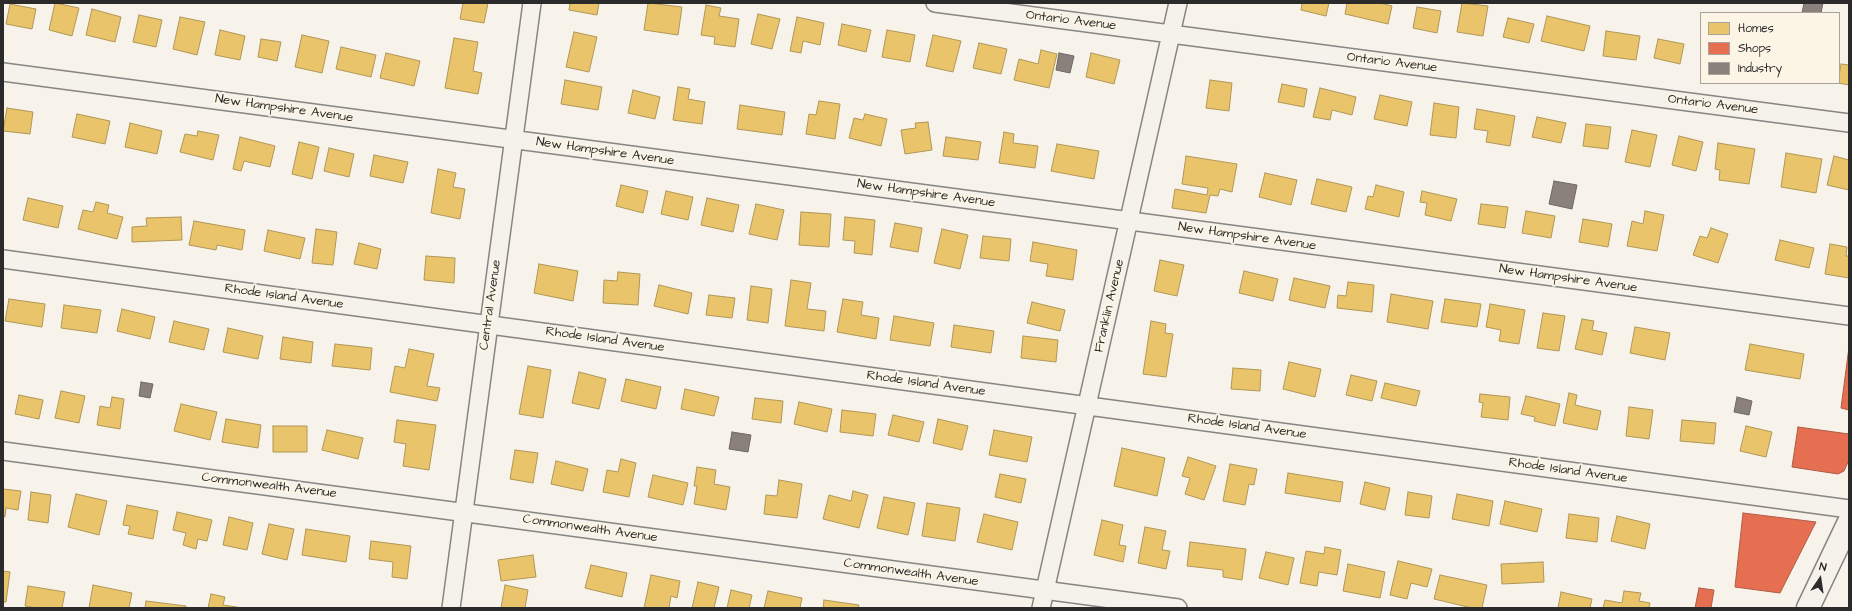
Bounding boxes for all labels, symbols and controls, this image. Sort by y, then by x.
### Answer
street label: Ontario Avenue [1025,8,1117,34]
legend [1700,12,1840,84]
text: Homes [1738,20,1774,37]
text: Shops [1738,40,1771,57]
street label: Ontario Avenue [1346,50,1438,76]
text: Industry [1738,60,1782,77]
street label: New Hampshire Avenue [214,92,354,126]
street label: Ontario Avenue [1667,92,1759,118]
street label: New Hampshire Avenue [535,135,675,169]
street label: New Hampshire Avenue [856,177,996,211]
street label: New Hampshire Avenue [1177,220,1317,254]
street label: Franklin Avenue [1092,258,1128,354]
street label: Central Avenue [477,259,505,351]
street label: New Hampshire Avenue [1498,262,1638,296]
street label: Rhode Island Avenue [224,281,344,313]
street label: Rhode Island Avenue [545,324,665,356]
street label: Rhode Island Avenue [866,368,986,400]
street label: Rhode Island Avenue [1187,411,1307,443]
street label: Rhode Island Avenue [1508,455,1628,487]
street label: Commonwealth Avenue [201,470,337,502]
street label: Commonwealth Avenue [522,512,658,546]
street label: Commonwealth Avenue [843,556,979,590]
north arrow [1800,559,1840,599]
text: N [1818,559,1828,575]

